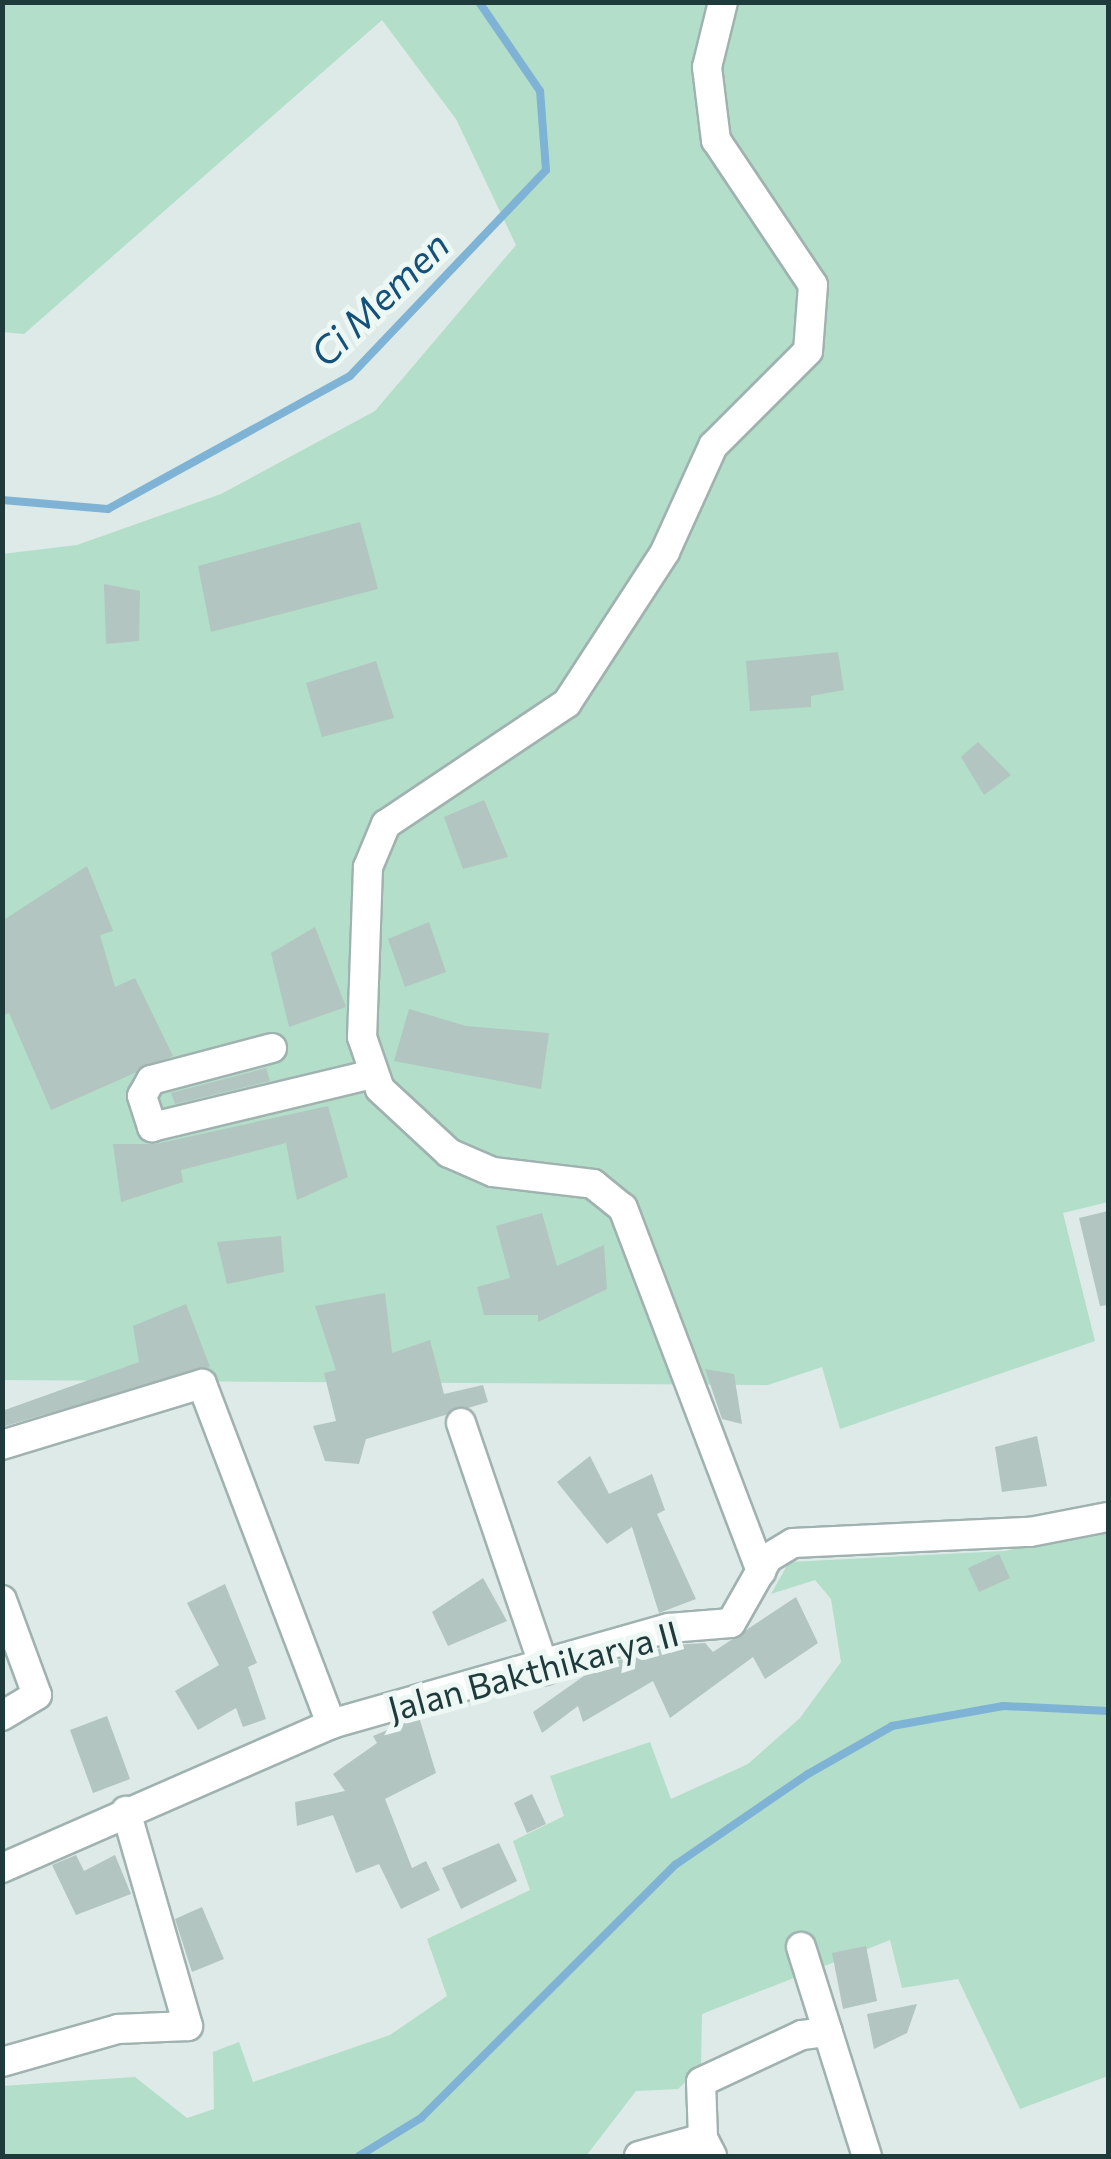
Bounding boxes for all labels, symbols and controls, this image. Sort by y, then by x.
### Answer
water label: Ci Memen [300,221,458,375]
street label: Jalan Bakthikarya II [383,1611,683,1729]

